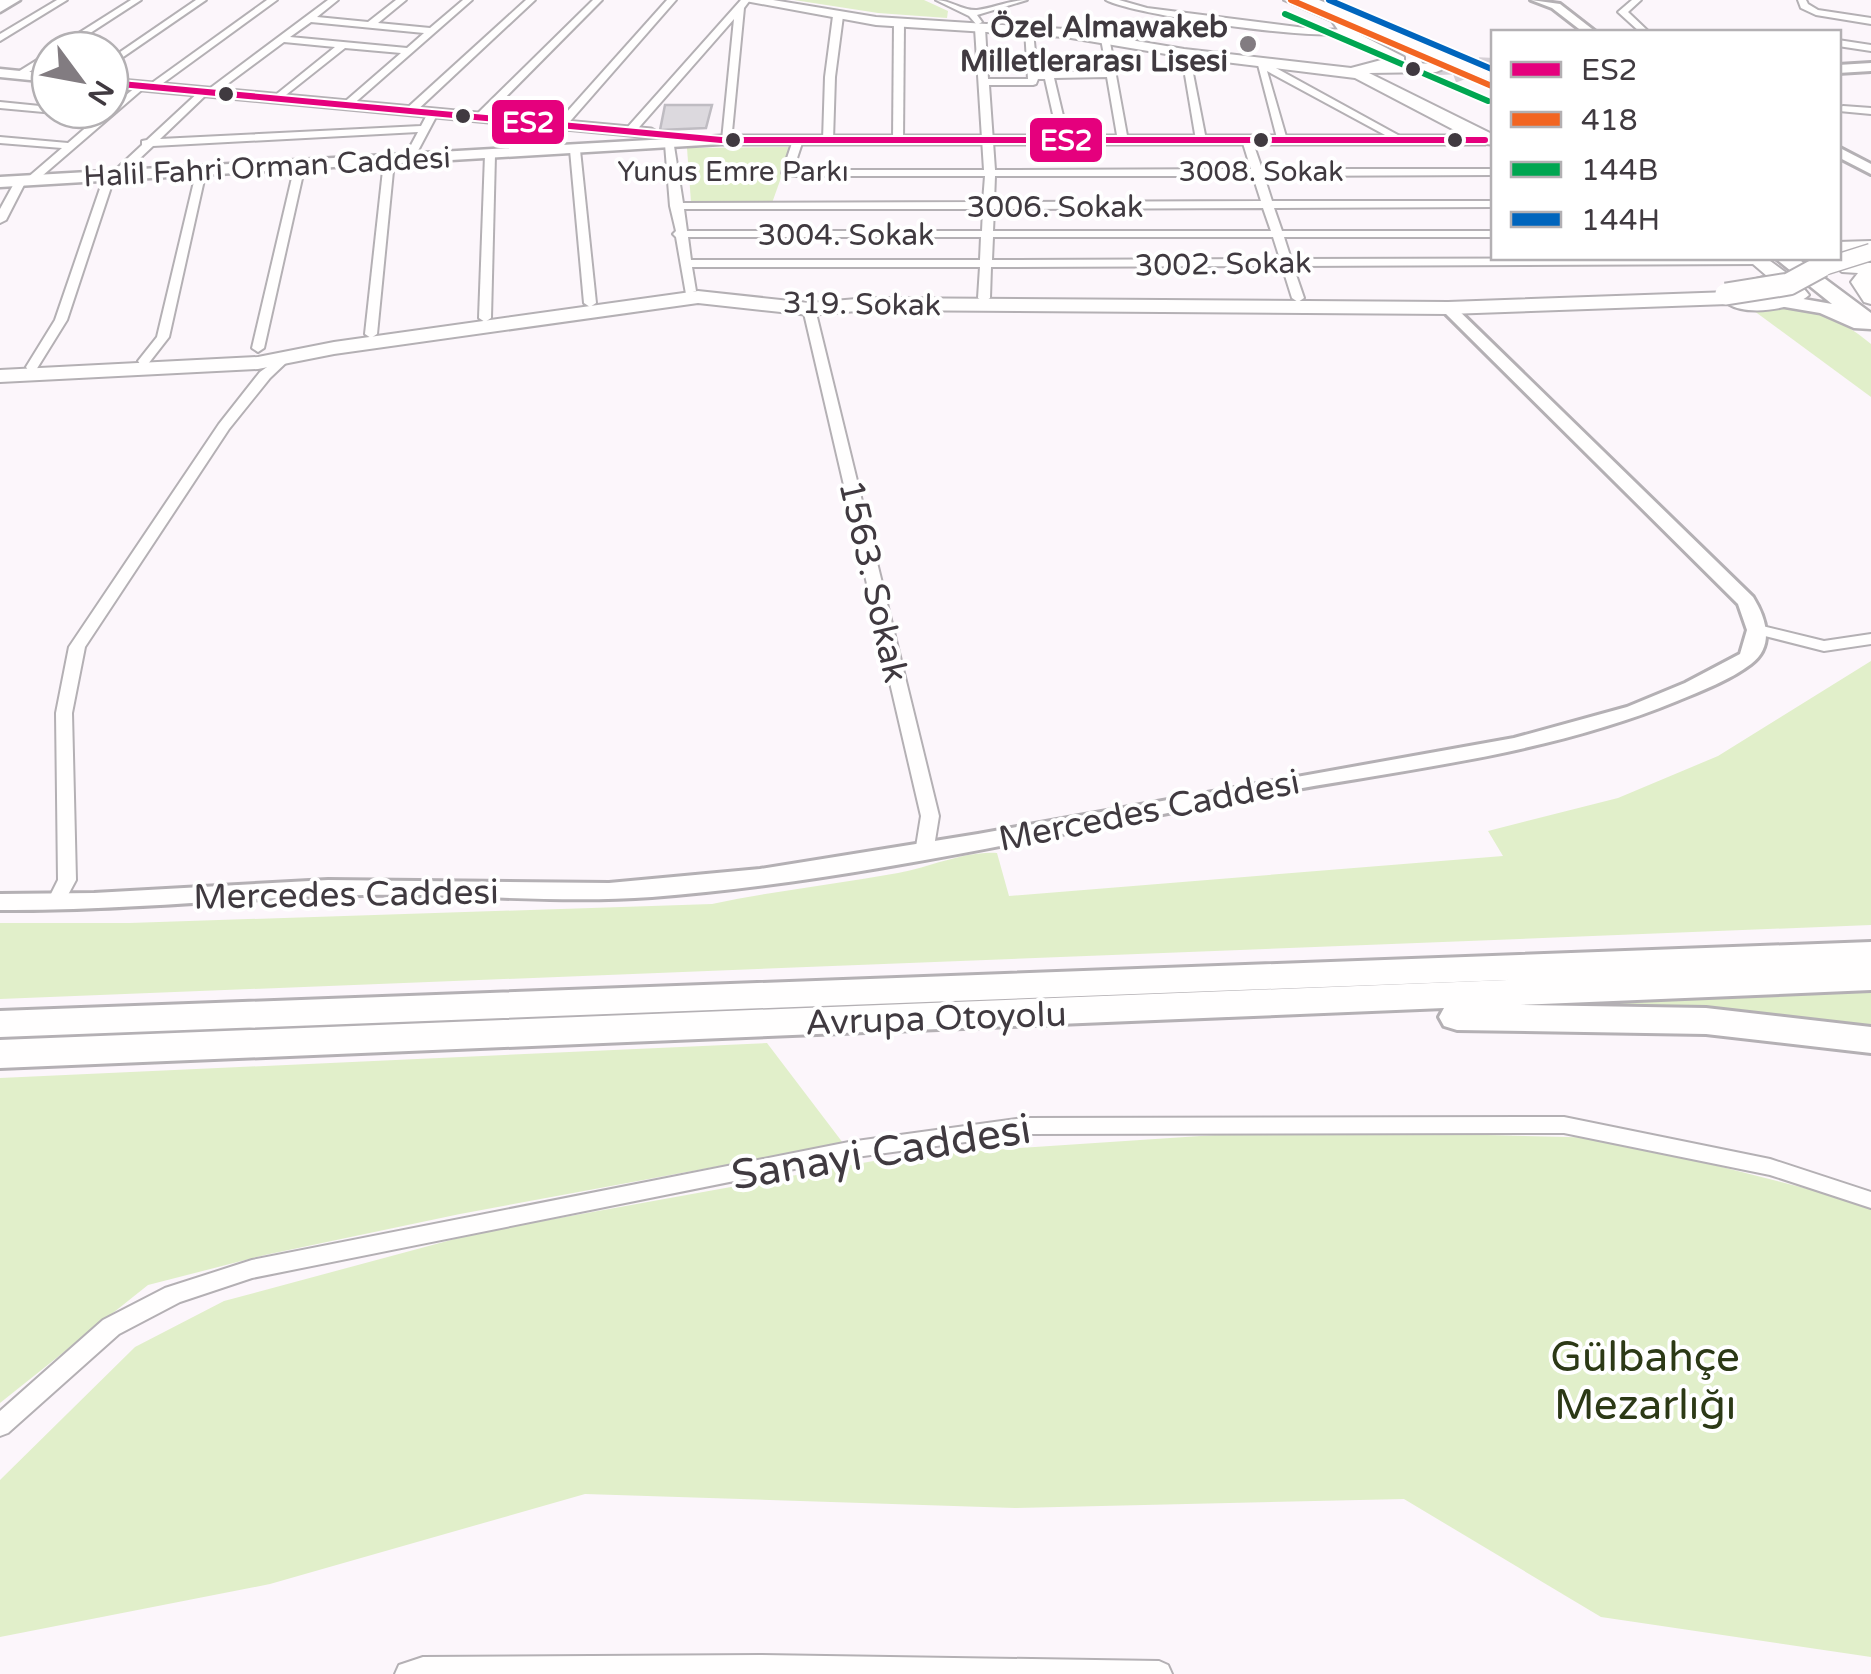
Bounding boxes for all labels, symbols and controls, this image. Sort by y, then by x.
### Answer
place label: Özel Almawakeb Milletlerarası Lisesi [960,9,1228,80]
north arrow [30,30,130,130]
legend [1491,30,1841,260]
marker: Özel Almawakeb Milletlerarası Lisesi [1237,33,1259,55]
text: ES2 [1581,52,1637,89]
unlabelled marker [1403,59,1423,79]
text: N [80,74,121,111]
unlabelled marker [216,84,236,104]
line badge: ES2 [490,98,566,146]
text: 418 [1581,102,1638,139]
unlabelled marker [453,106,473,126]
text: ES2 [502,106,554,140]
line badge: ES2 [1028,116,1104,164]
text: ES2 [1040,124,1092,158]
marker: Yunus Emre Parkı [723,130,743,150]
marker: 3008. Sokak [1251,130,1271,150]
unlabelled marker [1445,130,1465,150]
street label: Halil Fahri Orman Caddesi [82,139,452,196]
text: 144B [1581,152,1658,189]
place label: Yunus Emre Parkı [617,155,849,189]
place label: 3008. Sokak [1178,155,1344,189]
street label: 3006. Sokak [967,189,1143,226]
text: 144H [1581,202,1660,239]
street label: 3004. Sokak [758,217,934,254]
street label: 3002. Sokak [1134,244,1312,285]
street label: 319. Sokak [783,285,941,324]
street label: 1563. Sokak [829,476,917,687]
street label: Mercedes Caddesi [995,761,1303,861]
street label: Mercedes Caddesi [193,871,499,919]
street label: Avrupa Otoyolu [805,993,1067,1045]
street label: Sanayi Caddesi [728,1104,1035,1201]
park label: Gülbahçe Mezarlığı [1550,1332,1740,1431]

